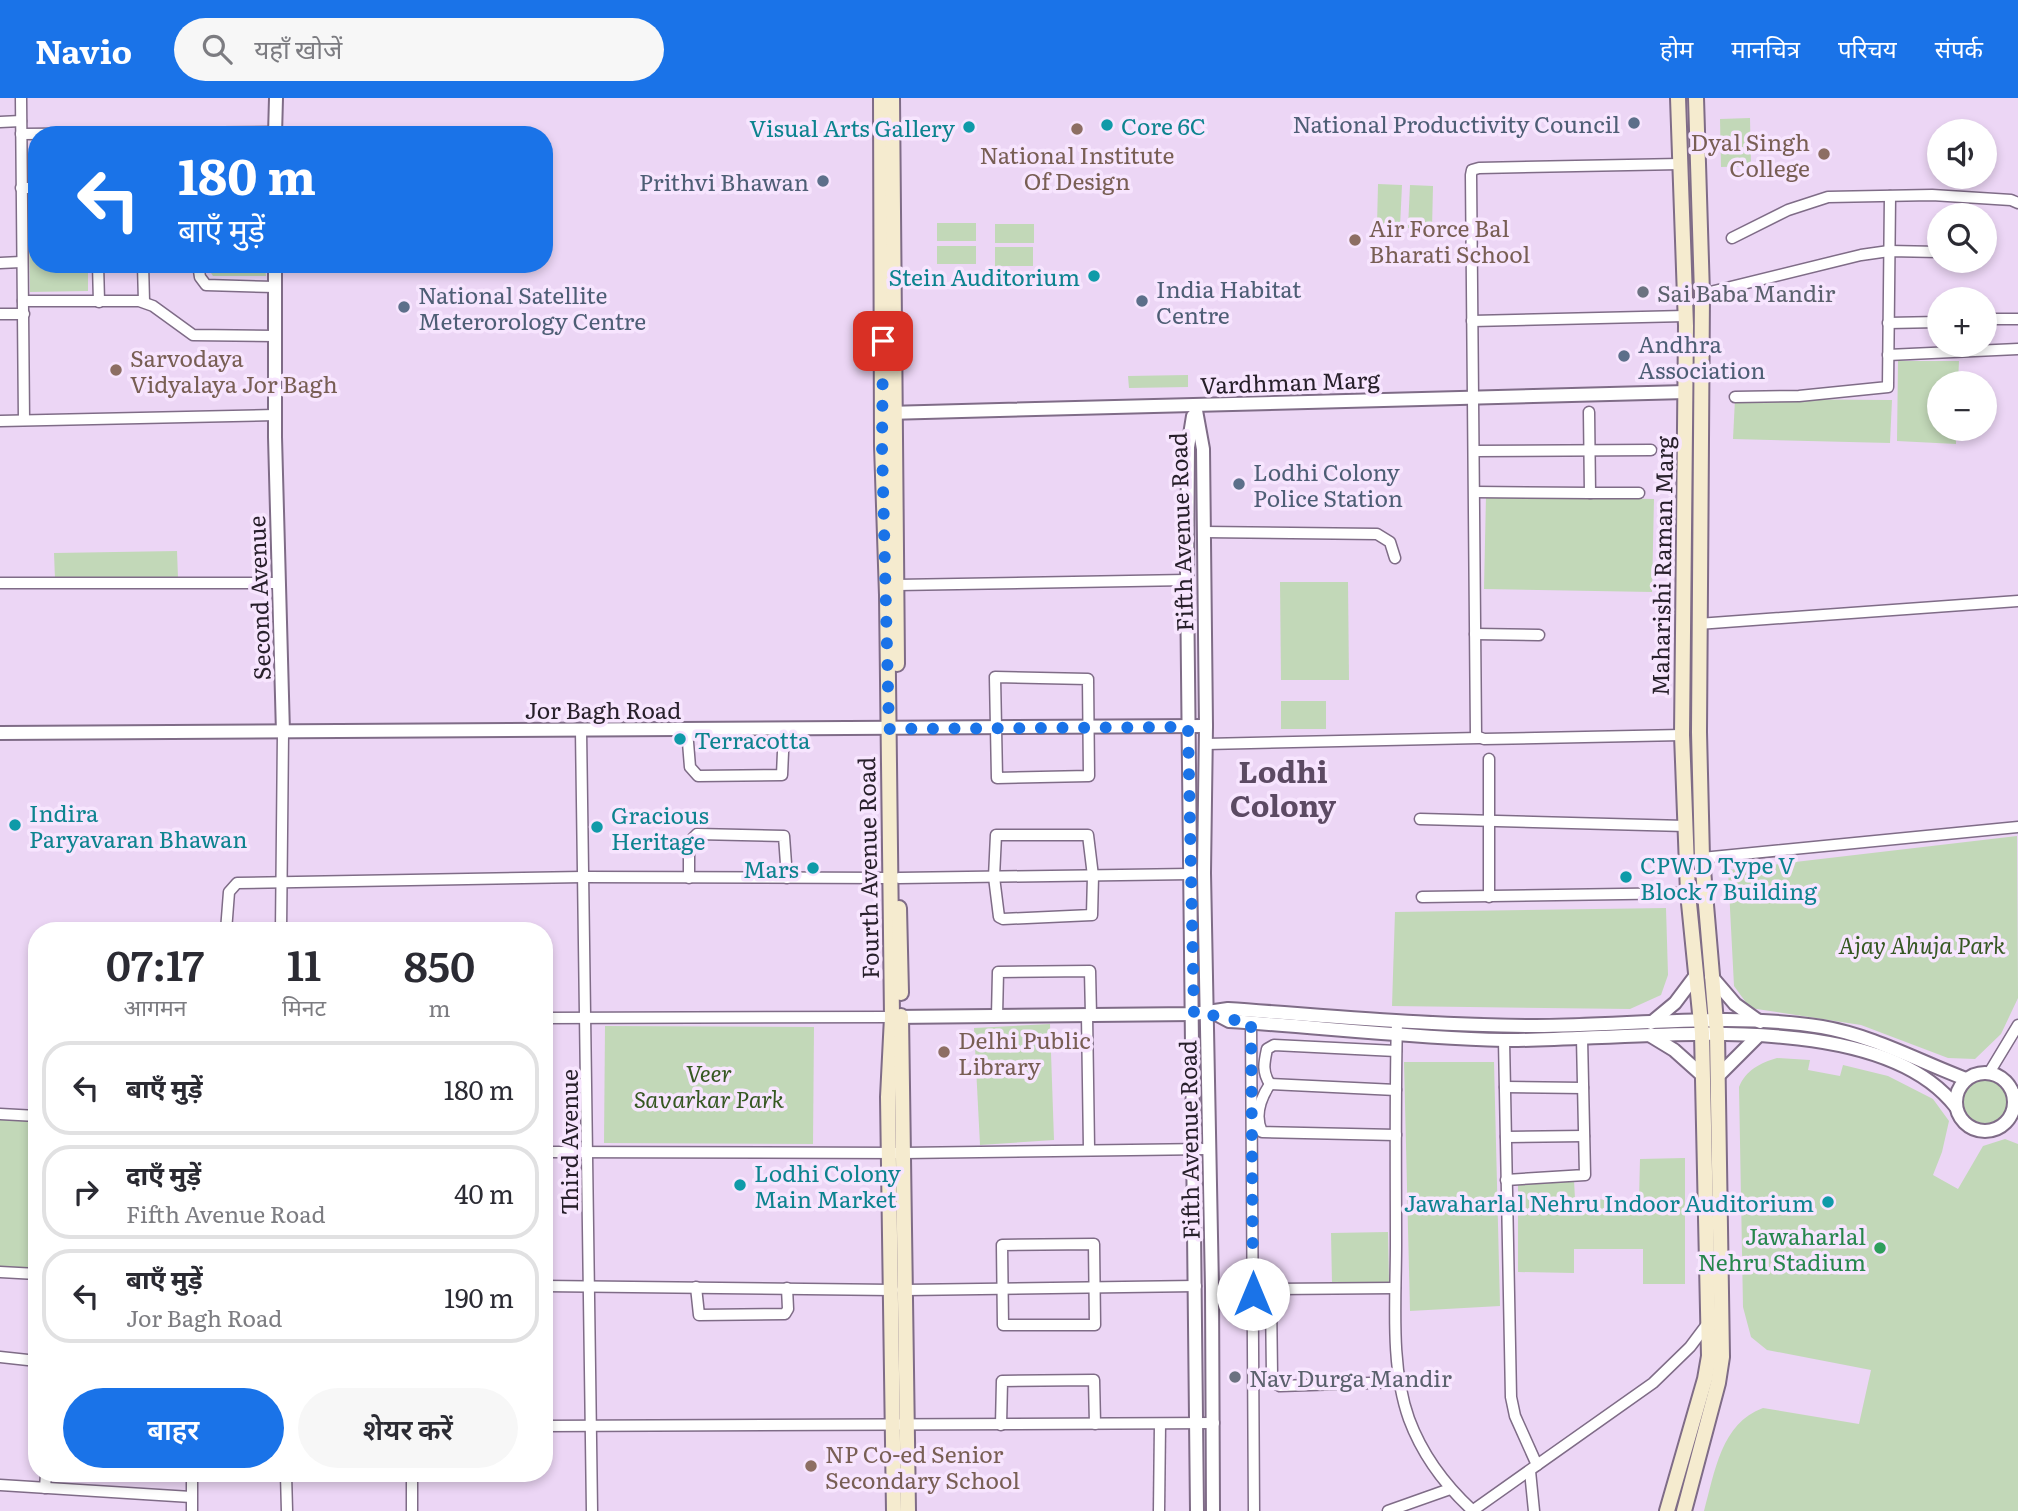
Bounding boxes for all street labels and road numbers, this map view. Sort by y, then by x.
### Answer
street label: Vardhman Marg [1199,361,1381,401]
street label: Fifth Avenue Road [1160,432,1200,632]
street label: Maharishi Raman Marg [1642,436,1680,696]
street label: Second Avenue [238,515,278,681]
street label: Jor Bagh Road [525,692,681,726]
street label: Fourth Avenue Road [848,757,886,979]
street label: Fifth Avenue Road [1169,1040,1207,1240]
street label: Third Avenue [551,1069,585,1215]

